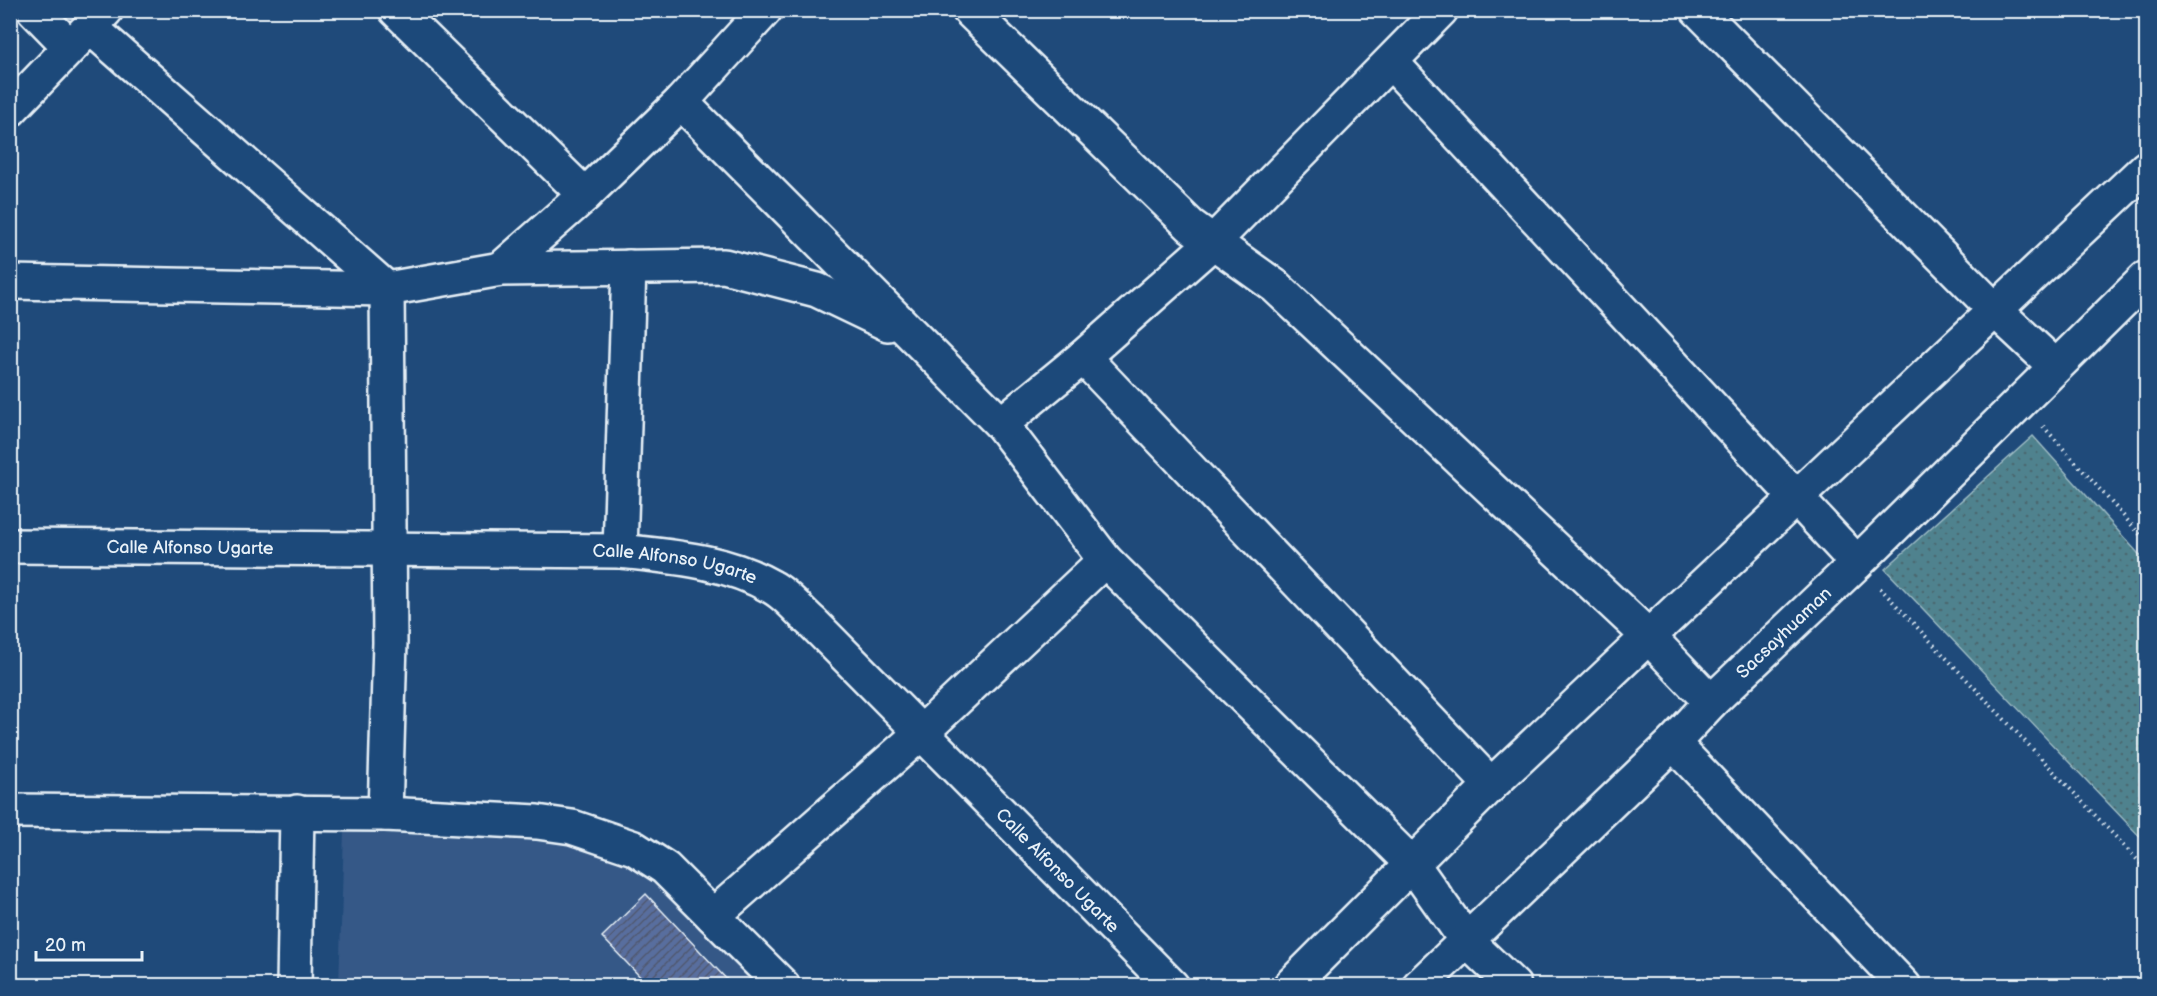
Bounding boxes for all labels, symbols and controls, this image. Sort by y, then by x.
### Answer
street label: Calle Alfonso Ugarte [106,537,274,559]
street label: Calle Alfonso Ugarte [592,541,760,589]
street label: Sacsayhuaman [1732,583,1836,683]
street label: Calle Alfonso Ugarte [991,804,1124,938]
scale bar [36,924,142,962]
text: 20 m [45,935,86,956]

